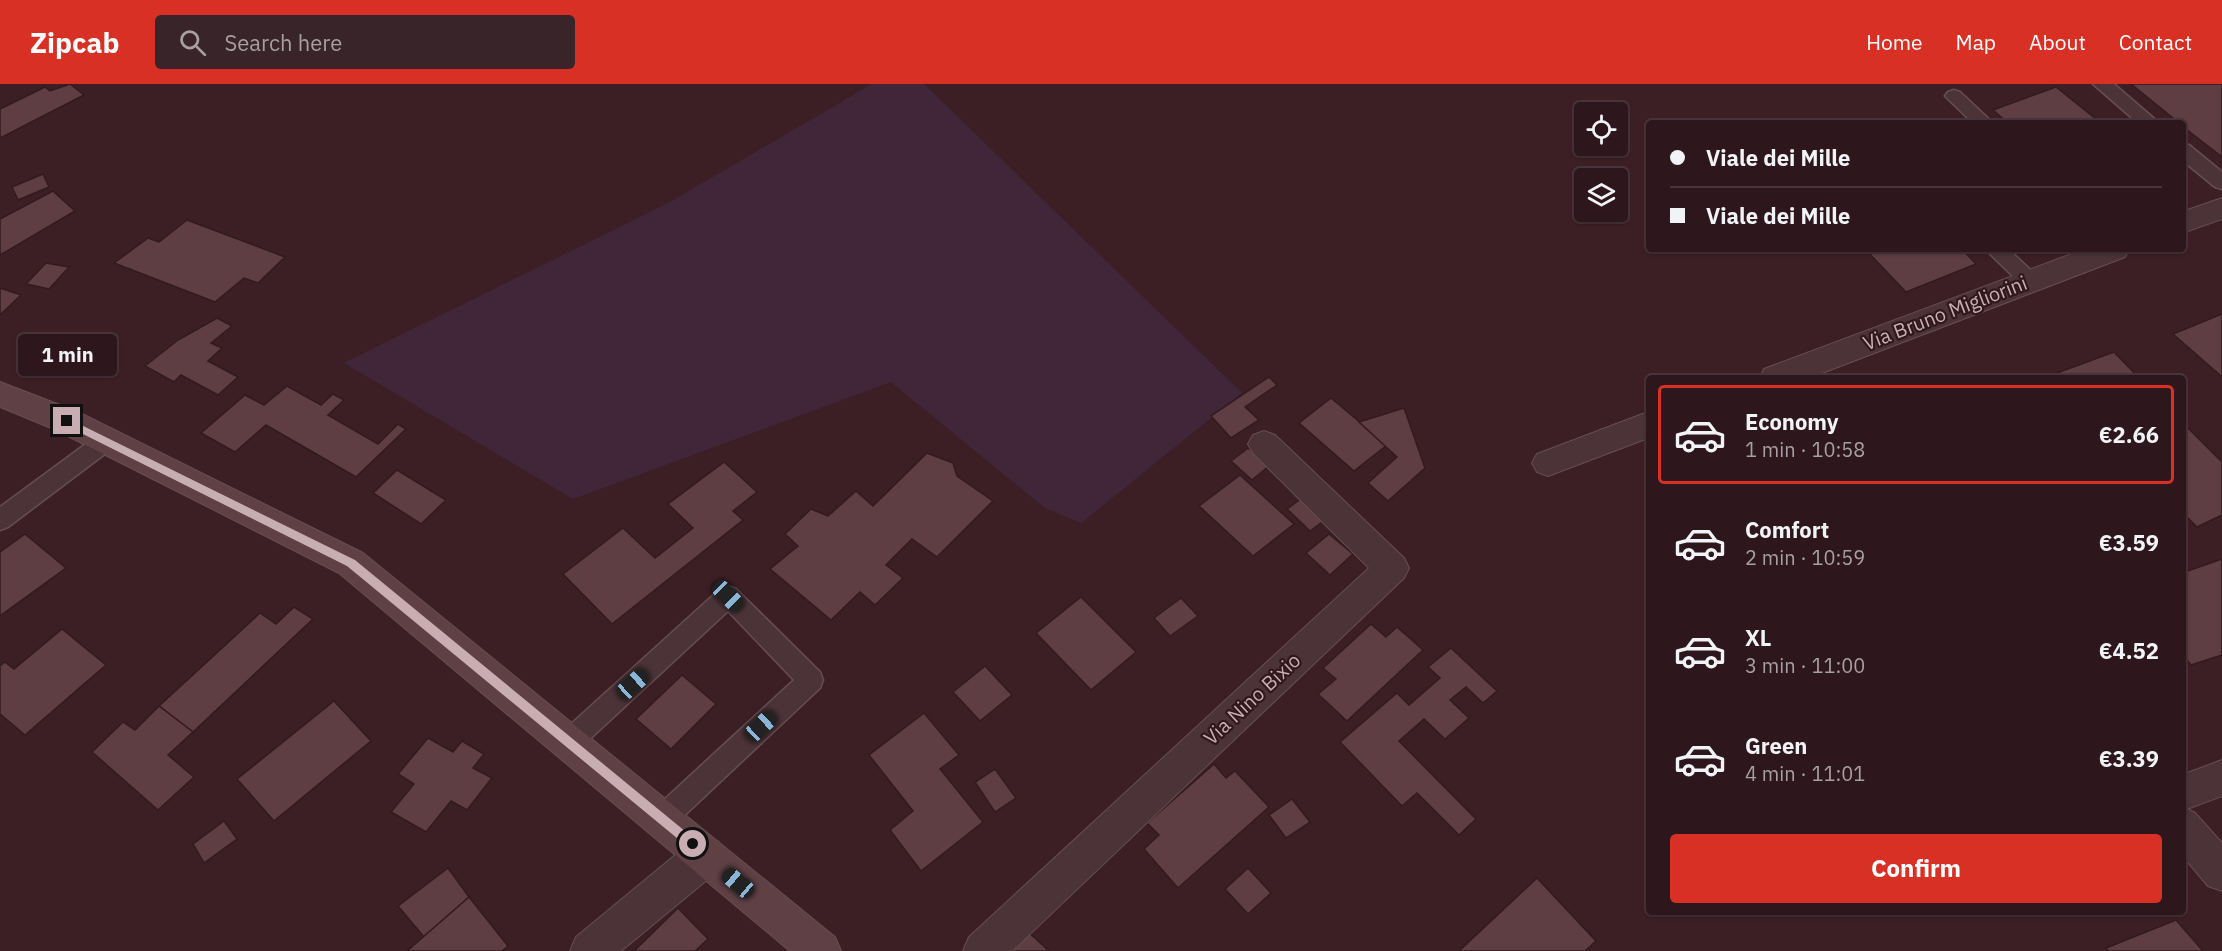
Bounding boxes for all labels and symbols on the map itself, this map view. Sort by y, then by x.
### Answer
street label: Via Bruno Migliorini [1859,269,2031,356]
callout: 1 min [17,334,116,376]
route end [53,407,80,434]
car [709,577,747,615]
street label: Via Nino Bixio [1197,647,1306,751]
car [614,665,652,703]
car [742,707,780,745]
route start [679,830,706,857]
car [718,865,758,901]

